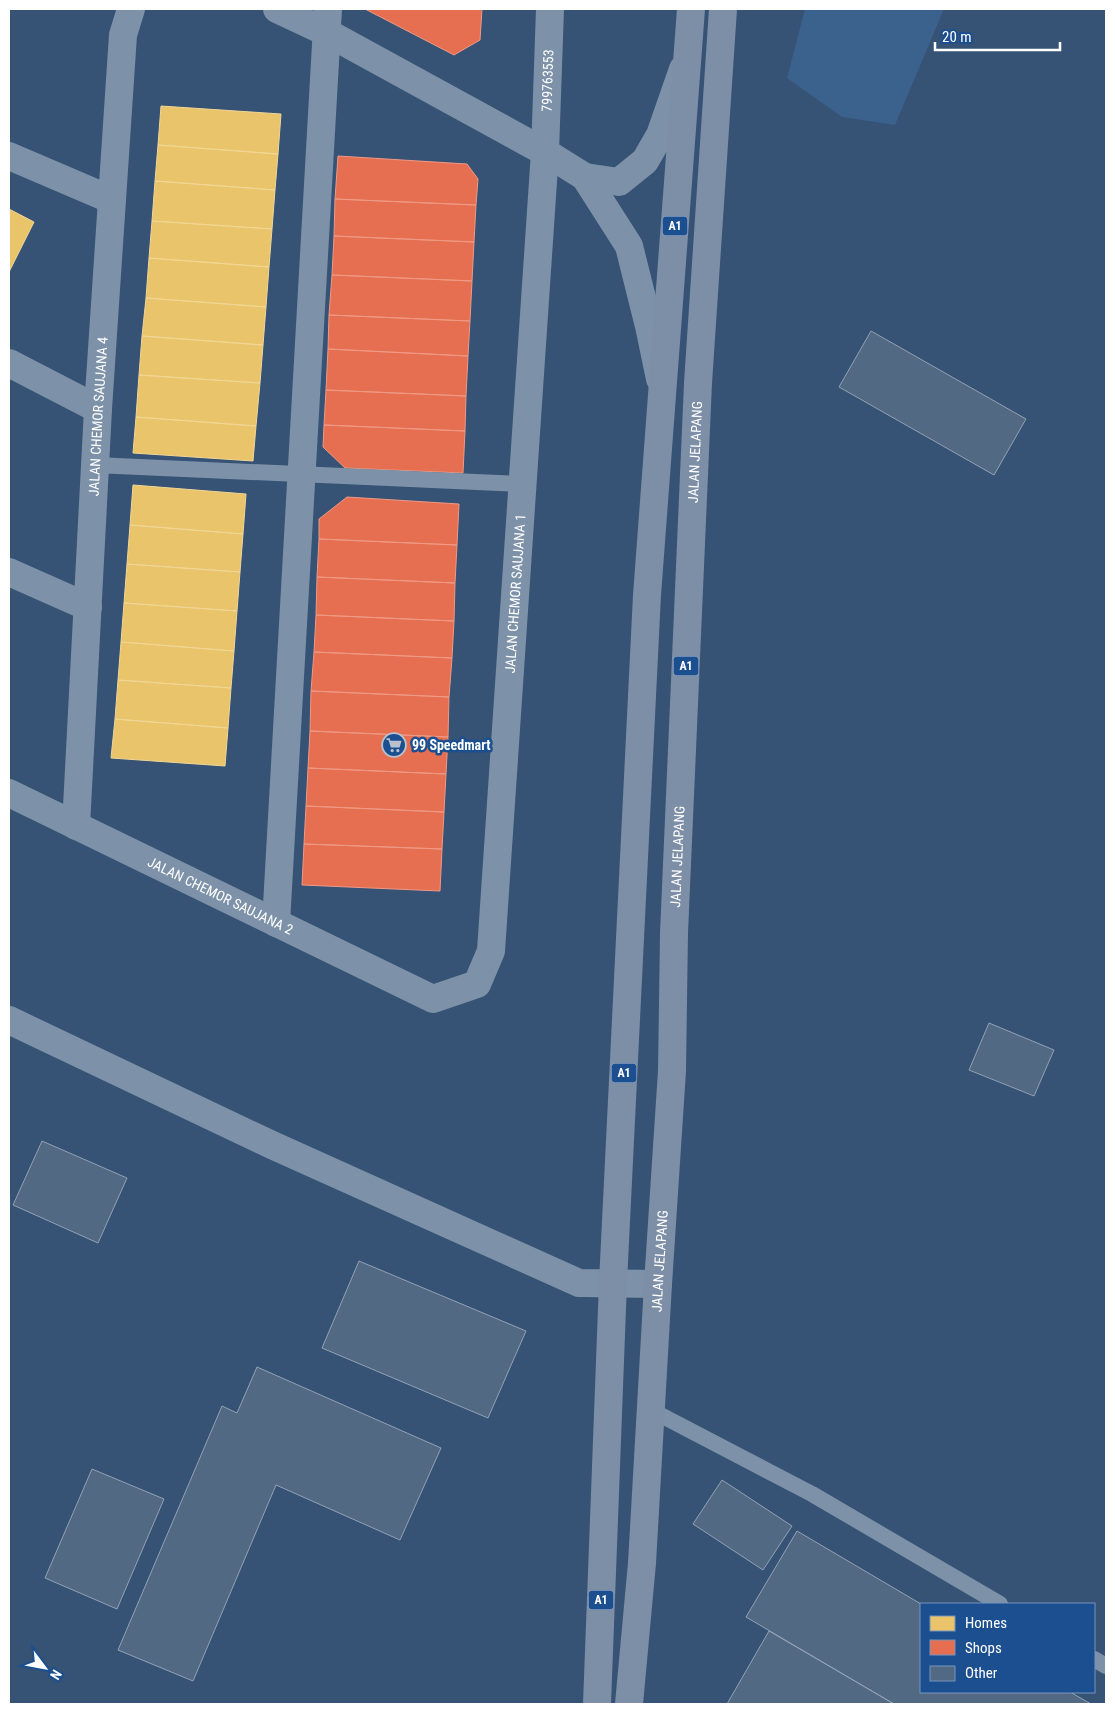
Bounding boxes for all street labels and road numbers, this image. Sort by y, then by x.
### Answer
street label: 799763553 [538,49,557,112]
road number: A1 [662,217,688,236]
street label: JALAN CHEMOR SAUJANA 4 [85,336,111,497]
street label: JALAN JELAPANG [685,401,705,503]
street label: JALAN CHEMOR SAUJANA 1 [502,513,529,674]
road number: A1 [674,656,698,676]
street label: JALAN JELAPANG [667,805,688,908]
street label: JALAN CHEMOR SAUJANA 2 [145,854,296,938]
road number: A1 [612,1064,636,1082]
street label: JALAN JELAPANG [648,1210,671,1312]
road number: A1 [588,1590,614,1610]

